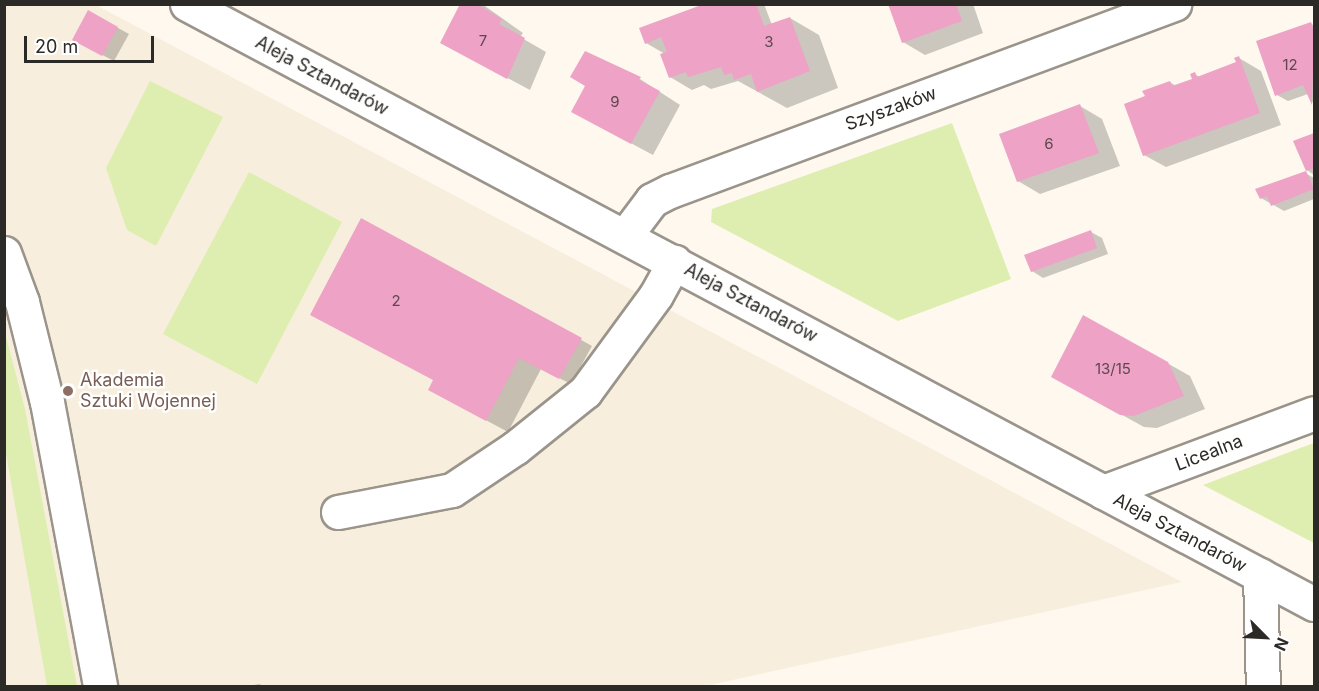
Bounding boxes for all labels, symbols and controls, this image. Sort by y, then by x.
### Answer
scale bar [27,24,158,62]
street label: Aleja Sztandarów [252,32,392,120]
house number: 7 [479,32,487,50]
house number: 3 [764,33,774,51]
text: 20 m [35,36,78,57]
house number: 12 [1282,56,1298,74]
street label: Szyszaków [842,82,940,136]
house number: 9 [610,93,620,111]
house number: 6 [1044,135,1054,153]
street label: Aleja Sztandarów [681,259,821,347]
house number: 2 [391,292,401,310]
house number: 13/15 [1095,360,1131,378]
place label: Akademia Sztuki Wojennej [80,370,216,412]
marker: Akademia Sztuki Wojennej [61,384,75,398]
street label: Licealna [1172,430,1246,476]
street label: Aleja Sztandarów [1110,489,1250,577]
north arrow [1235,607,1295,667]
text: N [1270,635,1293,654]

